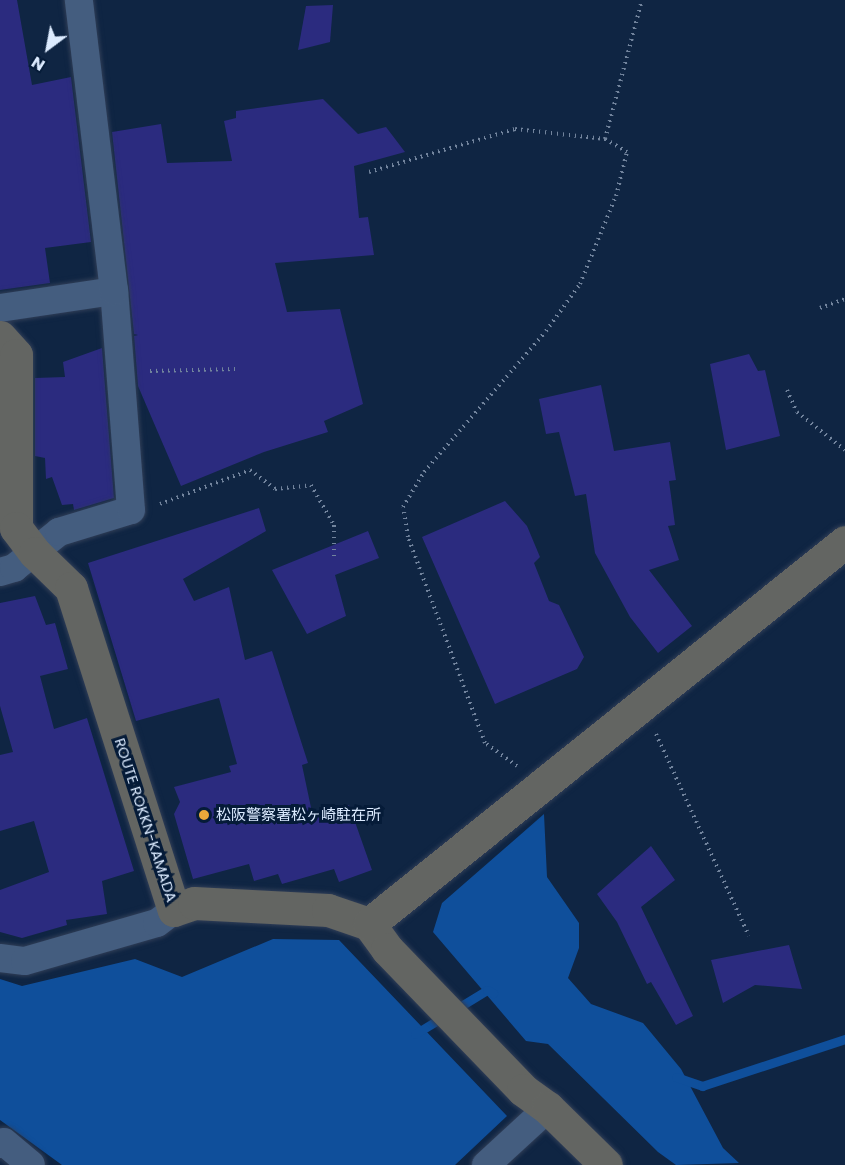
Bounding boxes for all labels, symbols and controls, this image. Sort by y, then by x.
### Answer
north arrow [18,18,78,78]
text: N [27,51,49,77]
street label: ROUTE ROKKN-KAMADA [111,736,181,904]
place label: 松阪警察署松ヶ崎駐在所 [216,806,381,824]
marker: 松阪警察署松ヶ崎駐在所 [197,808,211,822]

